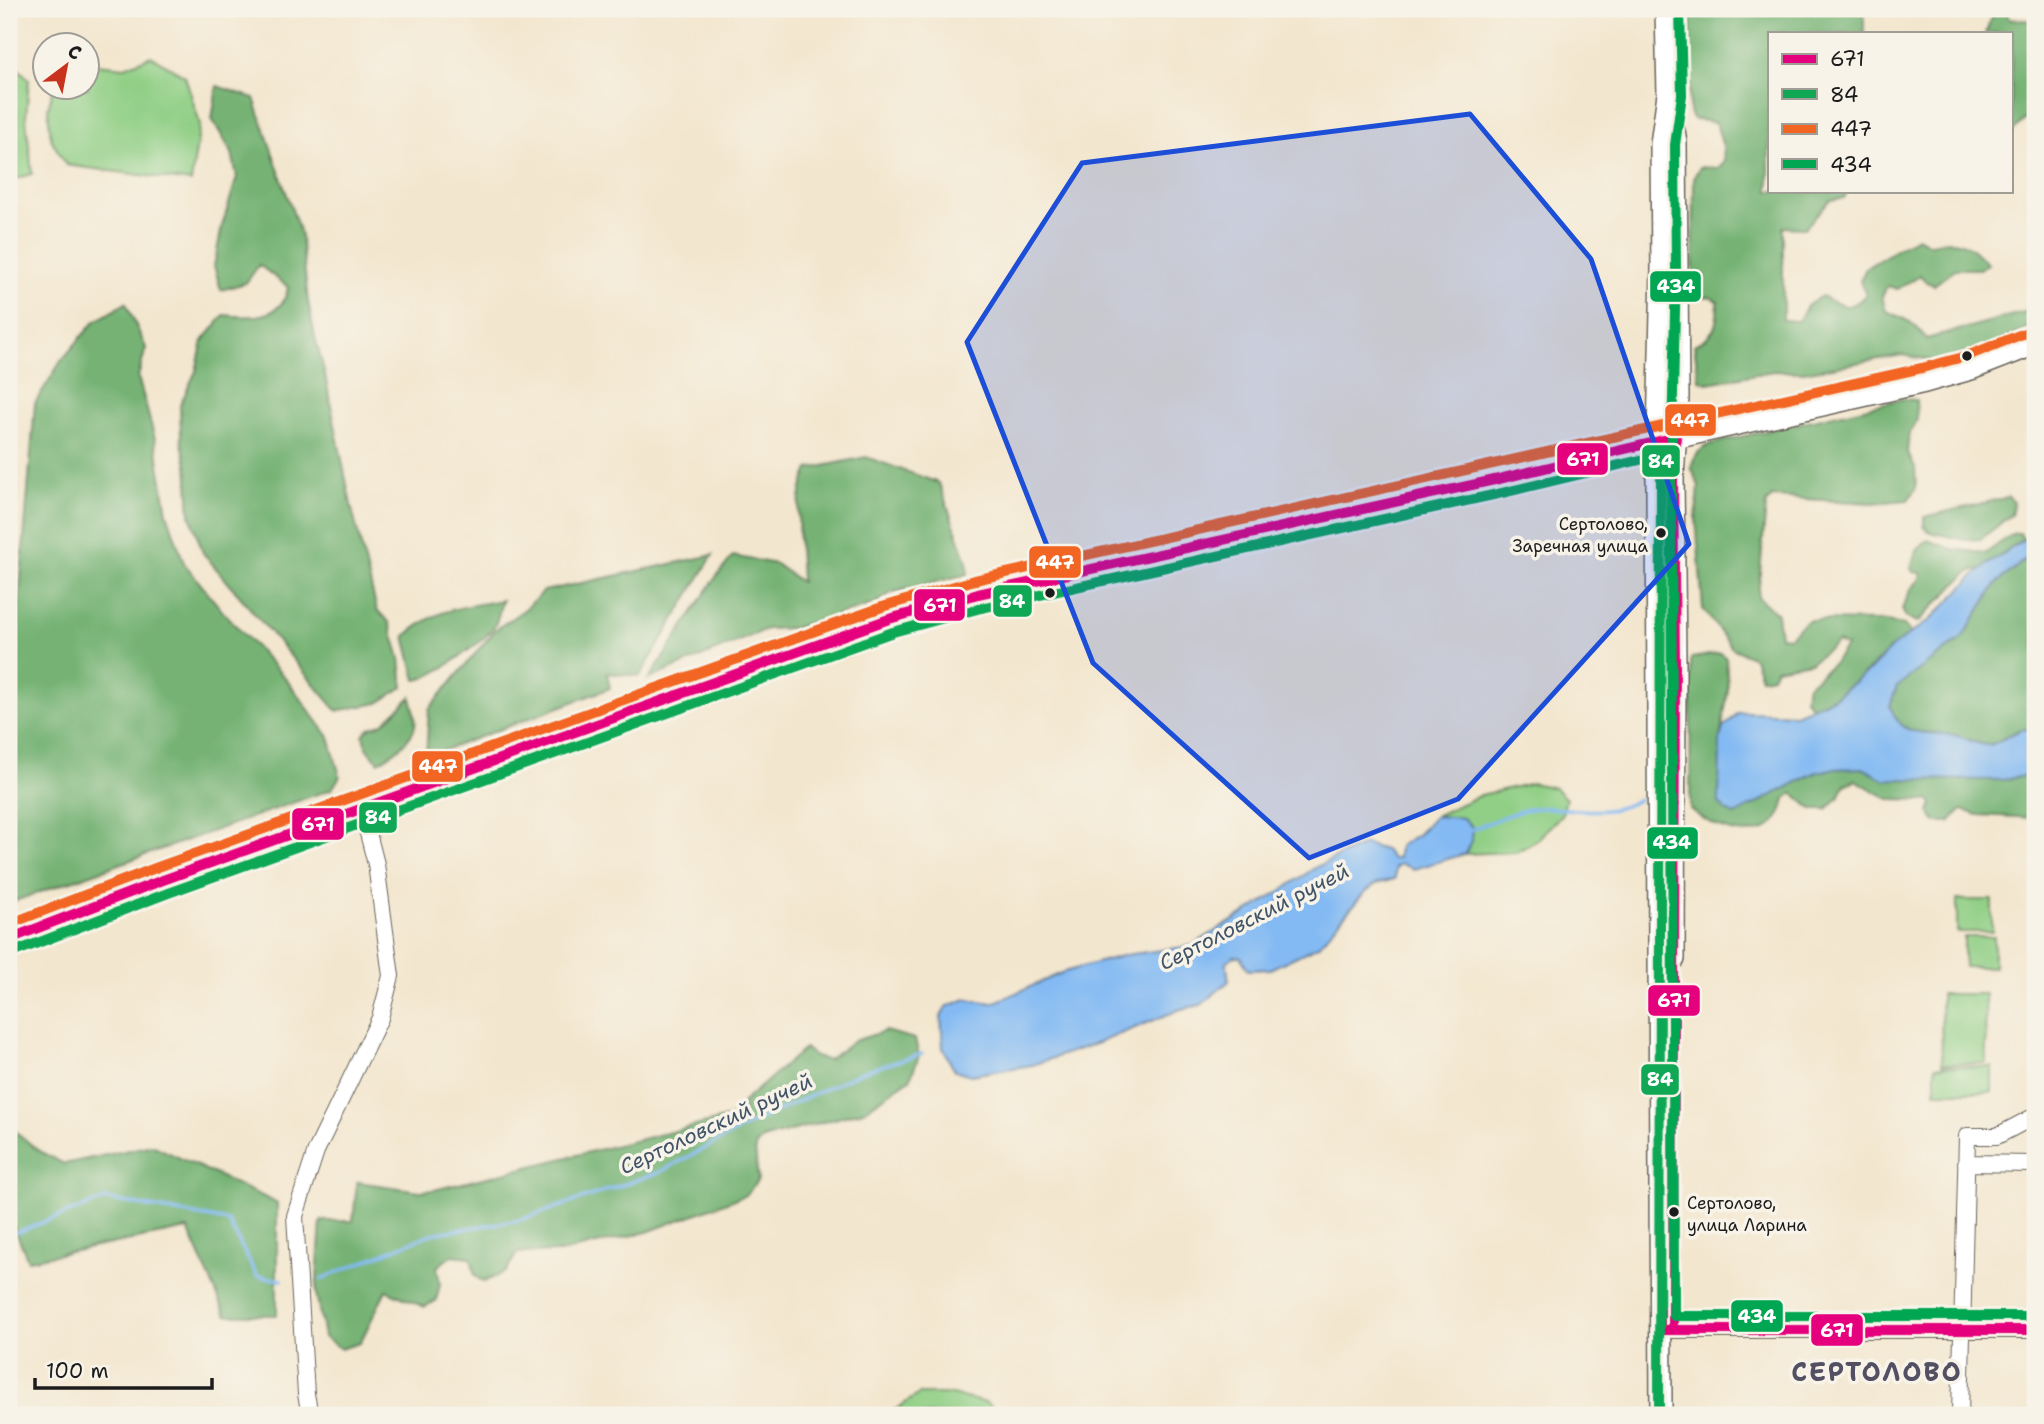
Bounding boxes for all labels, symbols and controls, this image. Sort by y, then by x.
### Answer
north arrow [32,32,102,102]
legend [1768,32,2012,192]
text: С [63,38,86,66]
text: 671 [1830,45,1865,73]
text: 84 [1830,81,1859,109]
text: 447 [1830,115,1872,143]
text: 434 [1830,151,1872,179]
line badge: 434 [1649,270,1702,303]
text: 434 [1657,274,1696,299]
unlabelled marker [1960,349,1974,363]
line badge: 447 [1664,403,1717,437]
text: 447 [1670,408,1710,433]
line badge: 671 [1556,442,1609,476]
line badge: 84 [1641,444,1681,478]
text: 671 [1566,447,1600,472]
text: 84 [1648,449,1675,474]
place label: Сертолово, Заречная улица [1512,513,1648,557]
marker: Сертолово, Заречная улица [1654,526,1668,540]
line badge: 447 [1028,545,1082,579]
text: 447 [1035,550,1075,575]
line badge: 84 [992,584,1033,618]
unlabelled marker [1043,586,1057,600]
line badge: 671 [913,588,966,622]
text: 84 [999,589,1026,614]
text: 671 [923,593,957,618]
line badge: 447 [411,750,464,783]
text: 447 [418,754,458,779]
line badge: 84 [358,801,398,834]
text: 84 [365,805,392,830]
line badge: 671 [291,807,345,841]
text: 671 [301,812,335,837]
line badge: 434 [1646,826,1699,860]
text: 434 [1653,830,1692,855]
water label: Сертоловский ручей [1154,857,1354,977]
line badge: 671 [1647,984,1701,1017]
text: 671 [1657,988,1691,1013]
line badge: 84 [1640,1063,1680,1096]
water label: Сертоловский ручей [615,1067,817,1181]
text: 84 [1647,1067,1674,1092]
place label: Сертолово, улица Ларина [1687,1192,1807,1236]
marker: Сертолово, улица Ларина [1667,1205,1681,1219]
line badge: 434 [1730,1299,1784,1333]
text: 434 [1738,1304,1777,1329]
line badge: 671 [1810,1313,1864,1347]
text: 671 [1820,1318,1854,1343]
scale bar [35,1347,212,1391]
district label: СЕРТОЛОВО [1791,1354,1963,1389]
text: 100 m [46,1357,109,1385]

